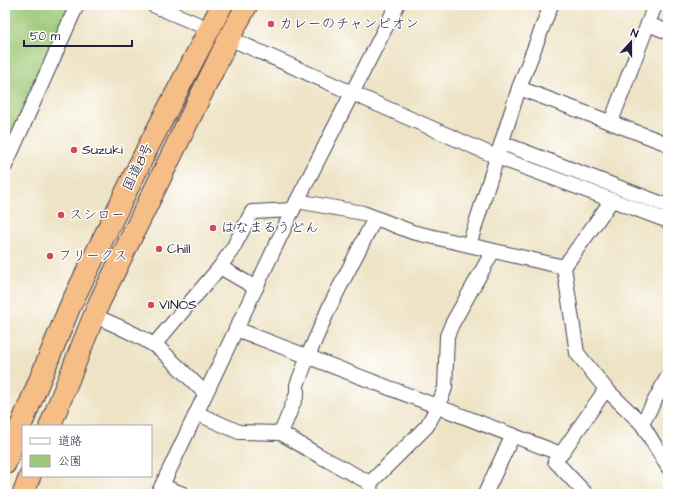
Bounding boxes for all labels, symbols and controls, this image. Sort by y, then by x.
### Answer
place label: カレーのチャンピオン [279,14,419,34]
marker: カレーのチャンピオン [266,19,276,29]
scale bar [24,22,132,48]
north arrow [611,22,651,62]
text: N [628,25,640,41]
text: 50 m [30,28,61,45]
place label: Suzuki [82,140,123,160]
street label: 国道8号 [118,140,158,194]
marker: Suzuki [69,145,79,155]
place label: スシロー [69,205,125,225]
marker: スシロー [56,210,66,220]
place label: はなまるうどん [221,218,319,238]
marker: はなまるうどん [208,223,218,233]
place label: Chill [167,239,190,259]
marker: Chill [154,244,164,254]
place label: フリークス [58,246,128,266]
marker: フリークス [45,251,55,261]
place label: VINOS [159,295,197,315]
marker: VINOS [146,300,156,310]
legend [22,425,152,477]
text: 道路 [58,433,82,450]
text: 公園 [58,453,82,470]

